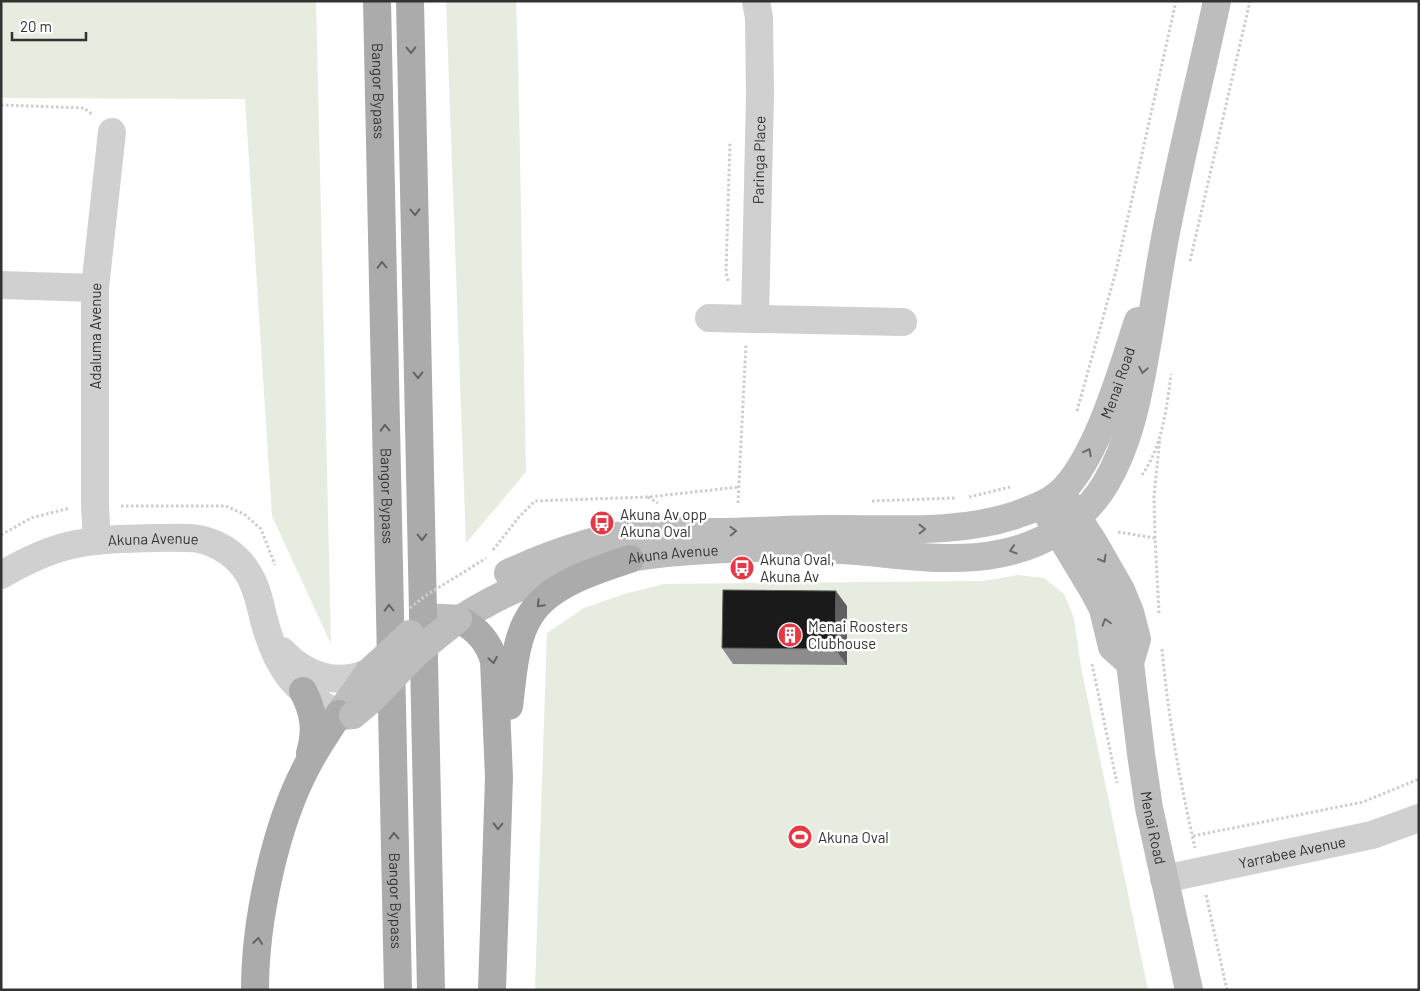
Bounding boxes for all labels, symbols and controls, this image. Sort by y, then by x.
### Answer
scale bar [12,10,86,42]
text: 20 m [20,17,52,35]
street label: Bangor Bypass [369,43,389,139]
one-way arrow [406,46,416,54]
street label: Paringa Place [749,116,769,204]
one-way arrow [409,209,420,217]
one-way arrow [377,261,387,269]
street label: Adaluma Avenue [86,282,105,390]
street label: Menai Road [1096,344,1138,421]
one-way arrow [1138,367,1149,375]
one-way arrow [413,371,424,379]
one-way arrow [380,424,391,432]
street label: Bangor Bypass [377,448,398,544]
one-way arrow [1082,449,1092,458]
place label: Akuna Av opp Akuna Oval [620,505,707,540]
bus stop icon: Akuna Av opp Akuna Oval [589,510,615,536]
one-way arrow [918,524,926,534]
one-way arrow [729,526,737,537]
street label: Akuna Avenue [107,529,200,549]
one-way arrow [417,534,427,542]
street label: Akuna Avenue [626,540,719,567]
one-way arrow [1009,544,1018,554]
place label: Akuna Oval, Akuna Av [760,550,835,585]
one-way arrow [1096,553,1106,562]
bus stop icon: Akuna Oval, Akuna Av [729,555,755,581]
one-way arrow [537,598,546,607]
one-way arrow [384,604,394,612]
place label: Menai Roosters Clubhouse [808,617,908,652]
one-way arrow [1102,619,1112,627]
building icon: Menai Roosters Clubhouse [777,622,803,648]
one-way arrow [487,656,497,665]
street label: Menai Road [1138,790,1170,866]
one-way arrow [493,822,503,830]
sports icon: Akuna Oval [787,824,813,850]
place label: Akuna Oval [818,828,889,846]
one-way arrow [389,832,400,840]
street label: Yarrabee Avenue [1237,832,1347,872]
street label: Bangor Bypass [386,853,406,949]
one-way arrow [252,937,263,945]

